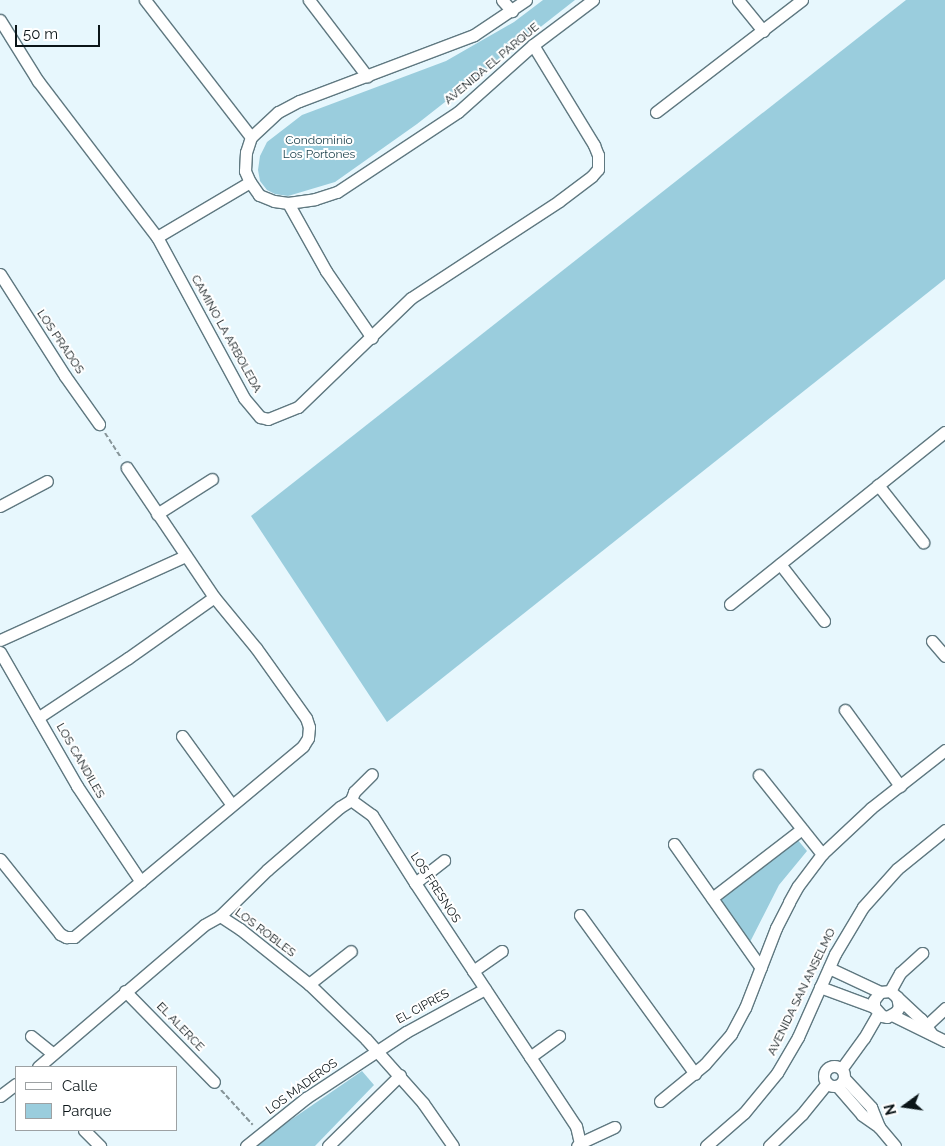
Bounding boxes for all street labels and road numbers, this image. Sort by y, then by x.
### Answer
street label: AVENIDA EL PARQUE [441,20,543,108]
street label: CAMINO LA ARBOLEDA [187,272,265,396]
street label: LOS PRADOS [33,307,87,377]
street label: LOS CANDILES [53,721,107,801]
street label: LOS FRESNOS [407,850,463,926]
street label: LOS ROBLES [232,905,298,961]
street label: AVENIDA SAN ANSELMO [765,926,839,1058]
street label: EL CIPRES [394,987,452,1027]
street label: EL ALERCE [153,999,207,1055]
street label: LOS MADEROS [264,1056,340,1118]

